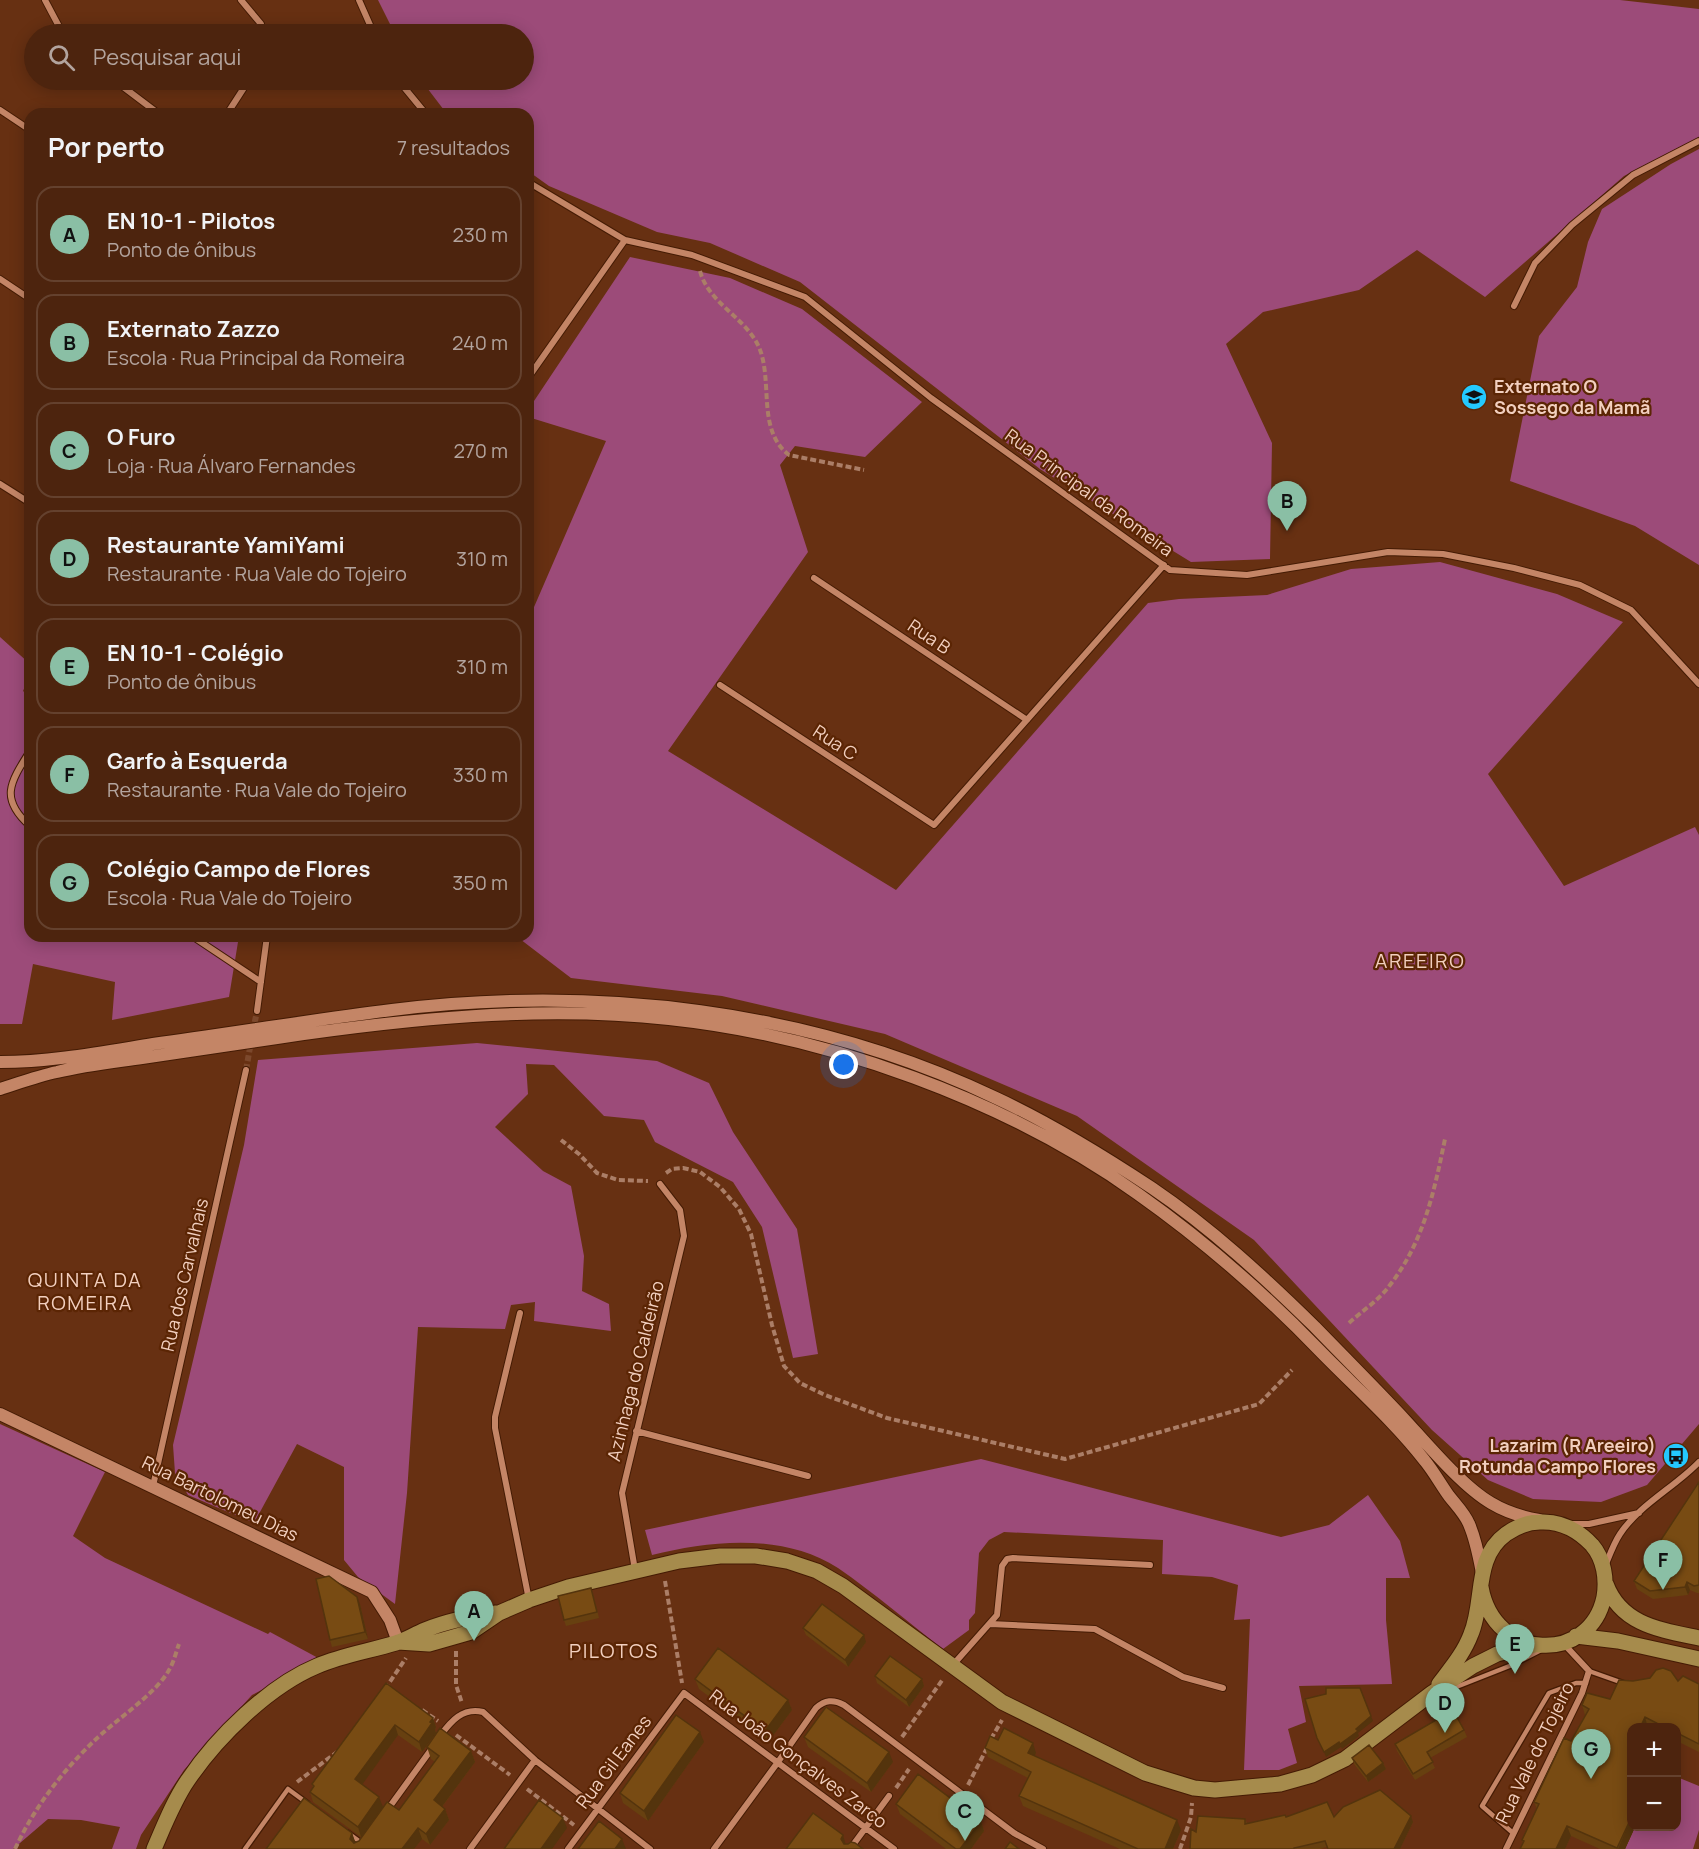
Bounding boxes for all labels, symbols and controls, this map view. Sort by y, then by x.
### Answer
search box [24,24,534,90]
icon: search [45,41,78,74]
text: Pesquisar aqui [93,42,241,72]
text: Por perto [48,129,165,165]
text: 7 resultados [397,134,510,161]
text: EN 10-1 - Pilotos [107,206,275,236]
text: A [63,221,76,248]
text: 230 m [452,221,508,248]
text: Ponto de ônibus [107,236,256,263]
text: Externato Zazzo [107,314,280,344]
text: B [63,329,76,356]
text: 240 m [452,329,508,356]
text: Escola · Rua Principal da Romeira [107,344,405,371]
place label: Externato O Sossego da Mamã [1494,374,1650,419]
school or university icon: Externato O Sossego da Mamã [1459,382,1489,412]
text: O Furo [107,422,175,452]
street label: Rua Principal da Romeira [1001,423,1179,561]
text: C [62,437,77,464]
text: 270 m [453,437,508,464]
text: Loja · Rua Álvaro Fernandes [107,452,356,479]
pin: B [1268,482,1306,531]
text: Restaurante YamiYami [107,530,345,560]
text: D [62,545,77,572]
text: 310 m [456,545,508,572]
text: Restaurante · Rua Vale do Tojeiro [107,560,407,587]
street label: Rua B [903,613,956,659]
text: EN 10-1 - Colégio [107,638,284,668]
text: E [64,653,75,680]
text: 310 m [456,653,508,680]
text: Ponto de ônibus [107,668,256,695]
street label: Rua C [809,719,863,766]
text: Garfo à Esquerda [107,746,288,776]
text: F [64,761,75,788]
text: 330 m [453,761,508,788]
text: Restaurante · Rua Vale do Tojeiro [107,776,407,803]
text: Colégio Campo de Flores [107,854,370,884]
text: G [62,869,77,896]
text: 350 m [452,869,508,896]
text: Escola · Rua Vale do Tojeiro [107,884,352,911]
district label: AREEIRO [1375,947,1465,974]
your location [829,1050,858,1079]
street label: Rua dos Carvalhais [155,1196,213,1354]
district label: QUINTA DA ROMEIRA [28,1266,142,1316]
street label: Azinhaga do Caldeirão [601,1278,669,1463]
place label: Lazarim (R Areeiro) Rotunda Campo Flores [1459,1433,1656,1478]
bus stop icon: Lazarim (R Areeiro) Rotunda Campo Flores [1661,1441,1691,1471]
street label: Rua Bartolomeu Dias [138,1450,303,1546]
pin: F [1644,1540,1682,1590]
pin: A [454,1592,494,1641]
pin: E [1496,1624,1534,1674]
district label: PILOTOS [569,1637,659,1664]
street label: Rua Vale do Tojeiro [1489,1678,1579,1828]
street label: Rua João Gonçalves Zarco [705,1683,892,1833]
pin: D [1426,1684,1464,1733]
street label: Rua Gil Eanes [570,1710,656,1813]
map controls [1627,1723,1681,1831]
button: + [1627,1723,1681,1777]
pin: G [1572,1730,1610,1779]
button: − [1627,1777,1681,1831]
pin: C [946,1792,984,1841]

